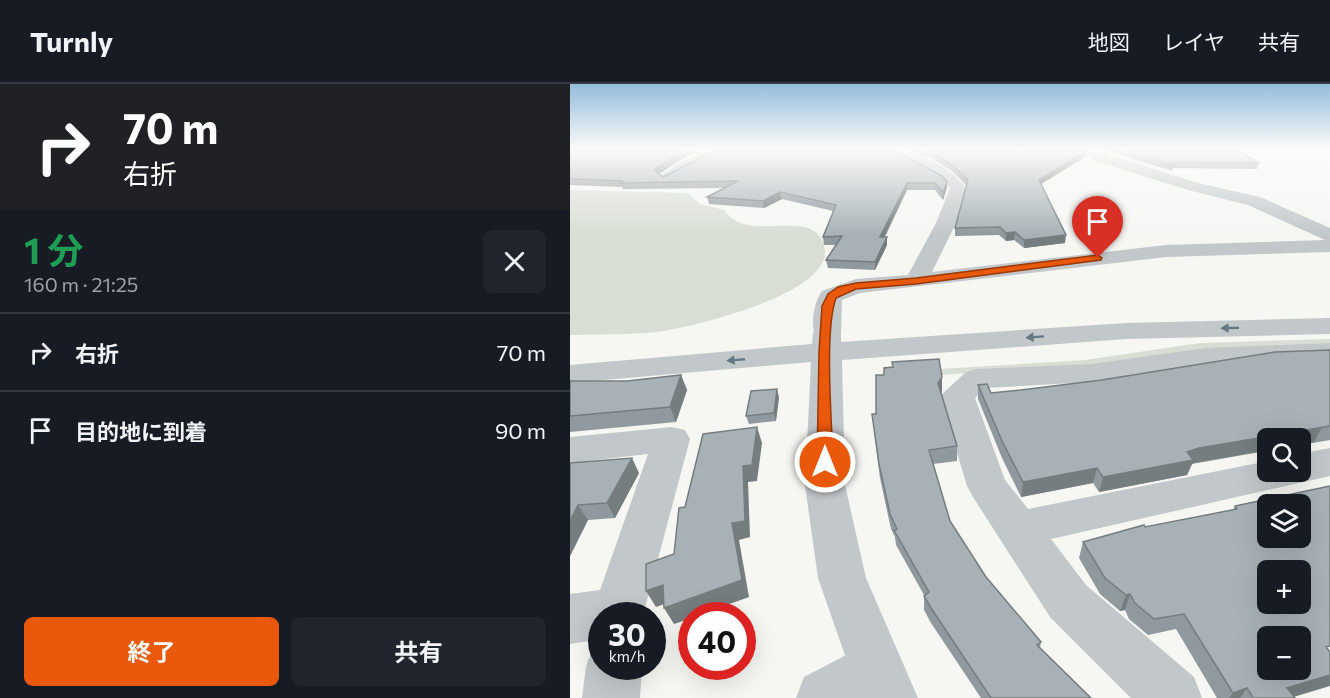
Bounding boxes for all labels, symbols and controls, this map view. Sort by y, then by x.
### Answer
text: Turnly [30,24,113,58]
text: 地図 [1088,29,1130,54]
text: レイヤ [1163,29,1225,54]
text: 共有 [1258,29,1300,54]
text: 70 m [123,101,218,153]
icon: right [24,108,102,186]
text: 右折 [123,157,177,190]
pin [1072,196,1123,258]
icon: arrive [1081,205,1114,238]
text: 1 分 [24,227,83,271]
button: close [483,230,546,293]
text: 160 m · 21:25 [24,272,138,296]
one-way arrow [1220,324,1239,333]
one-way arrow [1025,333,1044,342]
icon: right [24,336,57,369]
text: 70 m [497,339,546,366]
text: 右折 [75,340,119,367]
one-way arrow [726,355,745,365]
icon: arrive [24,414,57,447]
text: 90 m [495,417,546,444]
text: 目的地に到着 [75,418,207,445]
map controls [1257,428,1311,680]
button: search [1257,428,1311,482]
position arrow [793,430,857,494]
button: layers [1257,494,1311,548]
button: + [1257,560,1311,614]
speed limit sign: 40 [678,602,756,680]
text: 30 [608,615,646,652]
button: 終了 [24,617,279,686]
button: 共有 [291,617,546,686]
button: − [1257,626,1311,680]
text: km/h [609,647,645,665]

